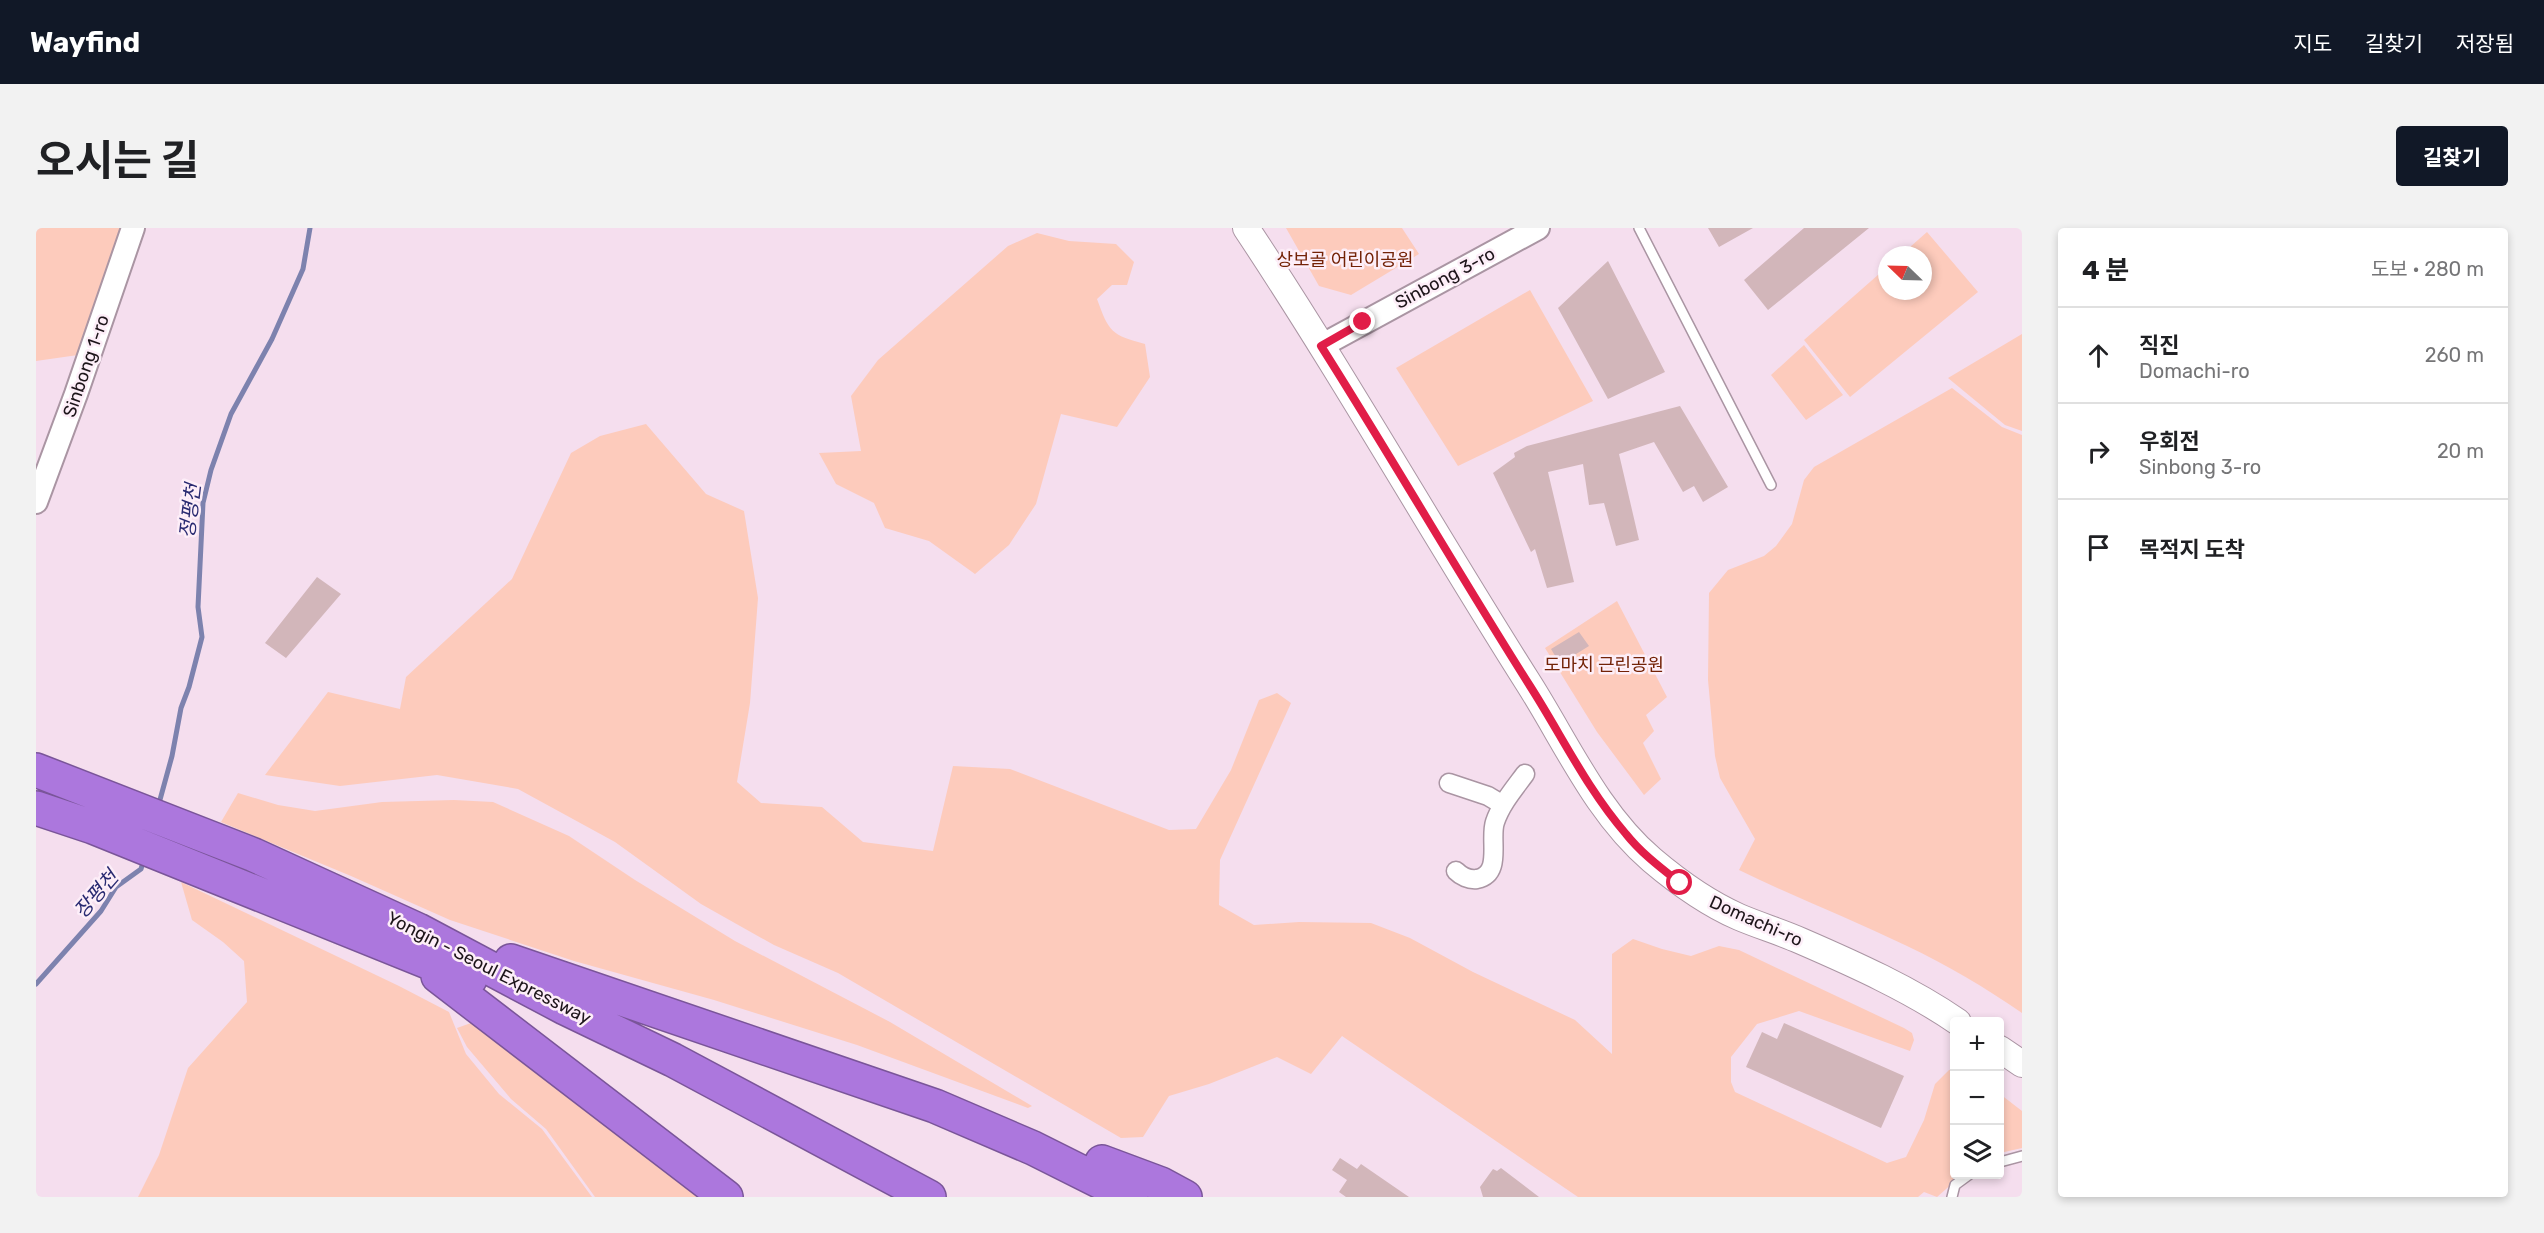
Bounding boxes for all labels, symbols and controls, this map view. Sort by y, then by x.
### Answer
text: Wayfind [30,26,140,59]
text: 지도 [2293,31,2332,56]
text: 길찾기 [2365,31,2423,56]
text: 저장됨 [2456,31,2514,56]
button: 길찾기 [2396,126,2508,186]
text: 오시는 길 [36,136,200,186]
street label: Sinbong 3-ro [1391,242,1499,314]
north arrow [1878,246,1932,300]
park label: 상보골 어린이공원 [1277,249,1413,271]
text: 4 분 [2082,255,2129,286]
text: 도보 · 280 m [2371,257,2484,281]
route end [1349,308,1375,334]
street label: Sinbong 1-ro [58,312,114,420]
text: 직진 [2139,332,2179,359]
icon: ahead [2082,339,2115,372]
text: 260 m [2425,343,2484,367]
text: Domachi-ro [2139,359,2250,383]
text: 우회전 [2139,428,2200,455]
icon: right [2082,435,2115,468]
text: 20 m [2437,439,2484,463]
text: Sinbong 3-ro [2139,455,2261,479]
water label: 정평천 [175,480,206,540]
icon: arrive [2082,531,2115,564]
text: 목적지 도착 [2139,536,2245,563]
park label: 도마치 근린공원 [1544,654,1664,676]
water label: 장평천 [69,863,125,923]
route start [1666,869,1692,895]
street label: Domachi-ro [1706,891,1806,951]
street label: Yongin - Seoul Expressway [383,907,595,1029]
map controls [1950,1017,2004,1179]
button: + [1950,1017,2004,1071]
button: − [1950,1071,2004,1125]
button: layers [1950,1125,2004,1179]

